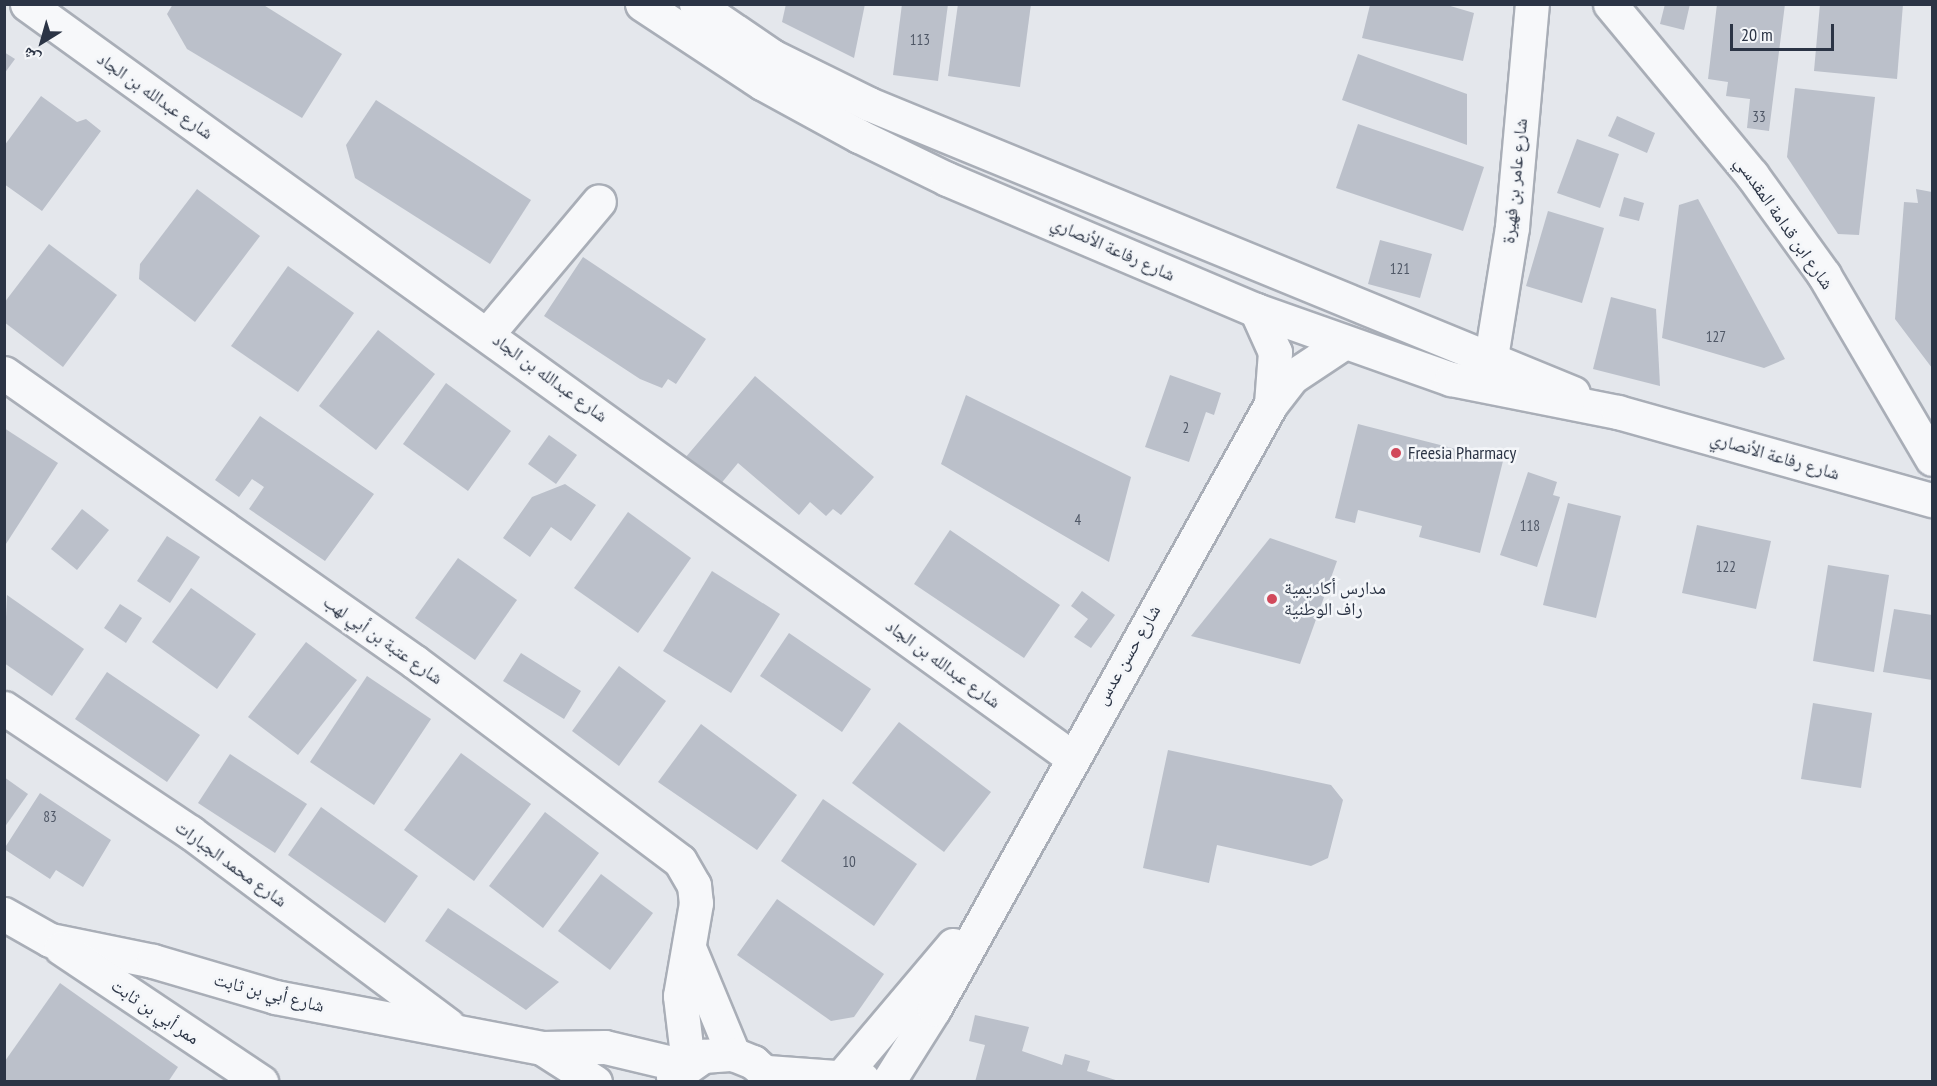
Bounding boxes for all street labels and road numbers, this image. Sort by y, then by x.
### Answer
street label: شارع عبدالله بن الجاد [93,48,217,144]
street label: شارع عامر بن فهيرة [1498,117,1532,245]
street label: شارع ابن قدامة المقدسي [1730,152,1838,294]
street label: شارع رفاعة الأنصاري [1048,212,1178,286]
street label: شارع عبدالله بن الجاد [488,329,612,427]
street label: شارع رفاعة الأنصاري [1708,427,1842,485]
street label: شارع عتبة بن أبي لهب [319,591,447,689]
street label: شارع حسن عدس [1091,601,1165,709]
street label: شارع عبدالله بن الجاد [881,615,1005,713]
street label: شارع محمد الجبارات [171,816,291,912]
street label: شارع أبي بن ثابت [212,969,326,1017]
street label: ممر أبي بن ثابت [107,975,203,1049]

